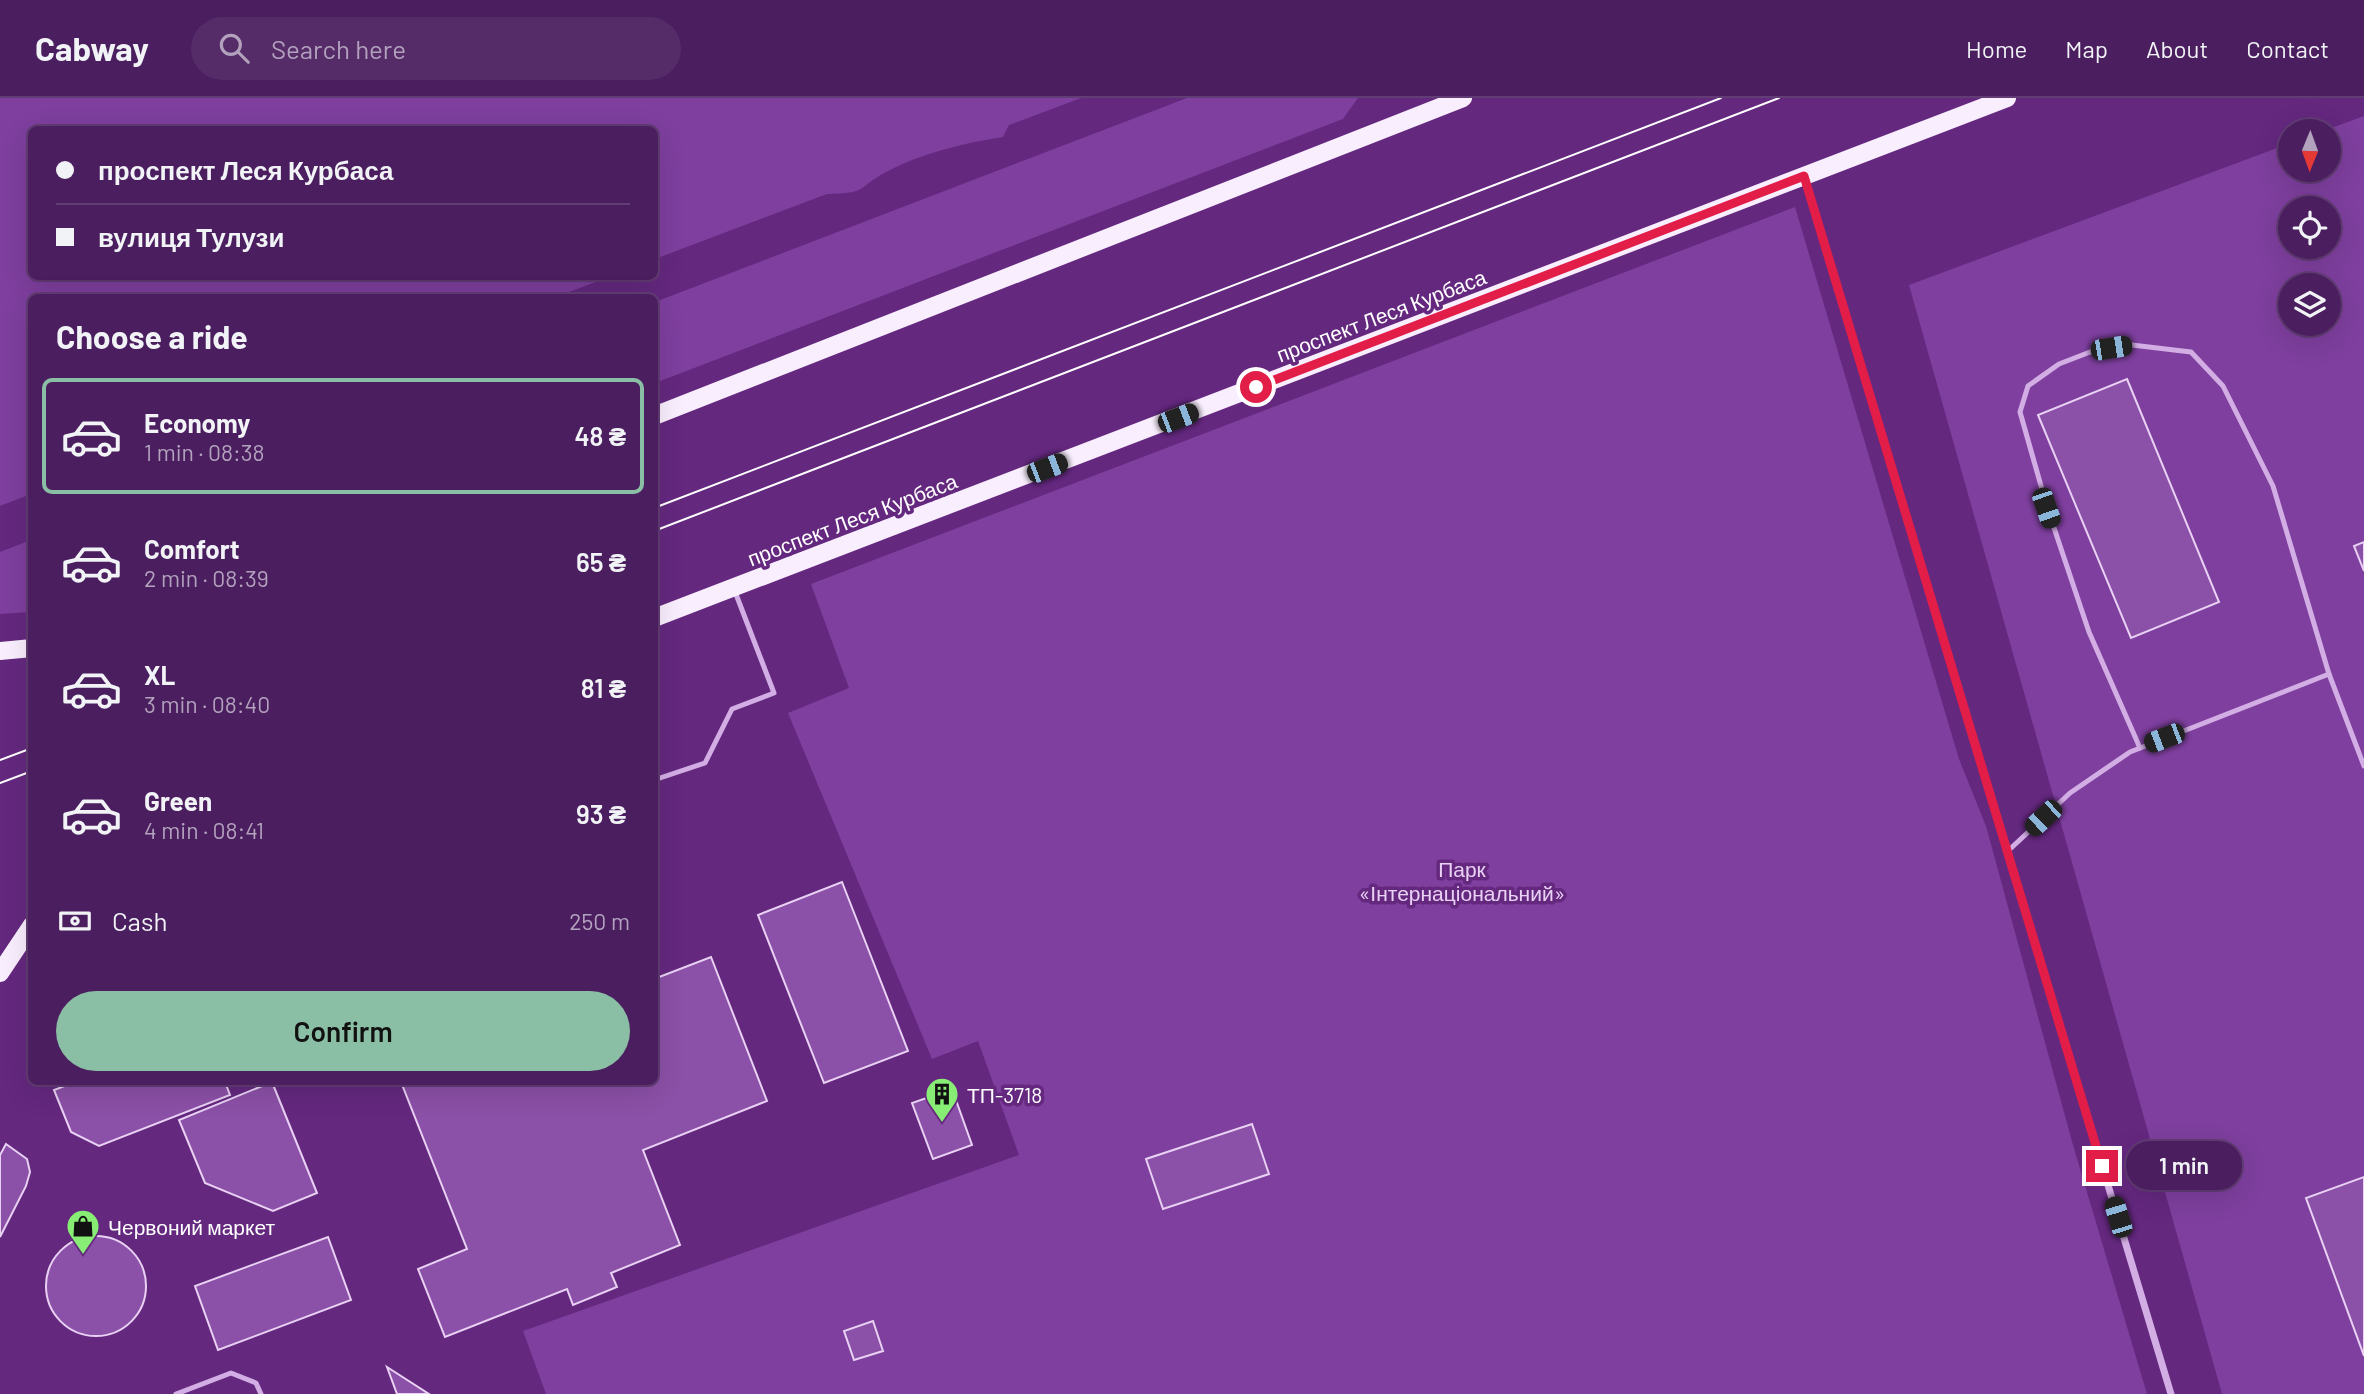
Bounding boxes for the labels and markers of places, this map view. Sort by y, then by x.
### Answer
building icon: ТП-3718 [923,1075,961,1124]
place label: ТП-3718 [967,1082,1042,1107]
shop icon: Червоний маркет [64,1207,102,1256]
place label: Червоний маркет [108,1214,275,1239]

